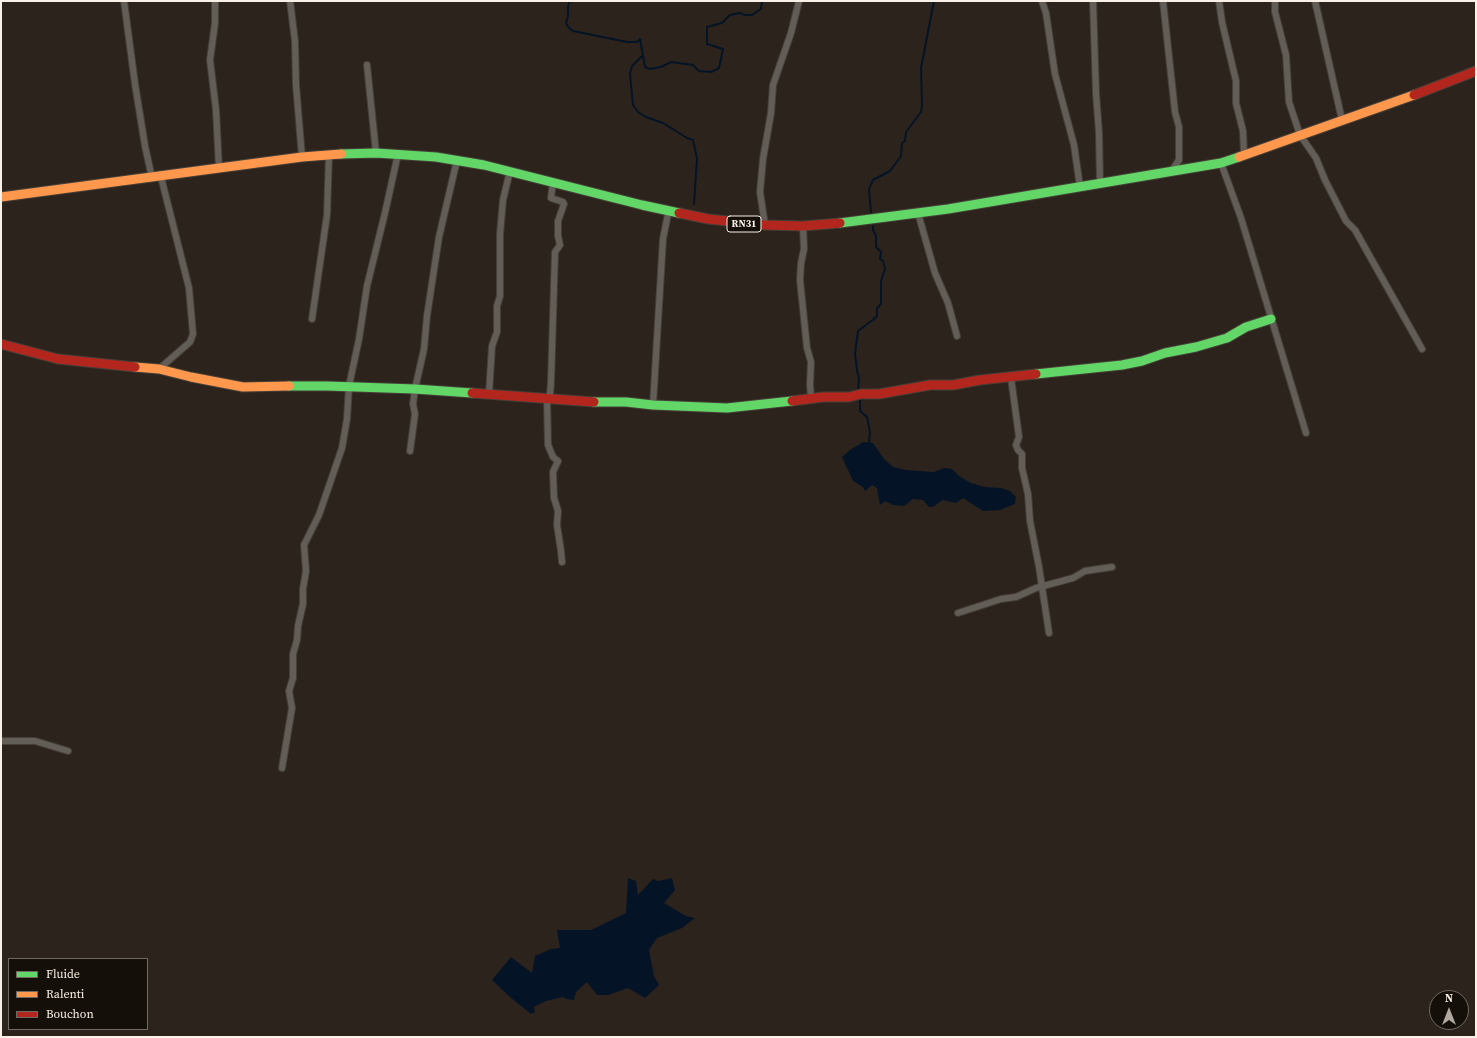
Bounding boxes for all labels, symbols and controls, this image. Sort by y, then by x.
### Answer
road number: RN31 [727,216,761,232]
legend [8,958,148,1030]
text: Fluide [46,966,80,982]
text: Ralenti [46,986,84,1002]
north arrow [1429,990,1469,1030]
text: N [1445,991,1453,1006]
text: Bouchon [46,1006,94,1022]

